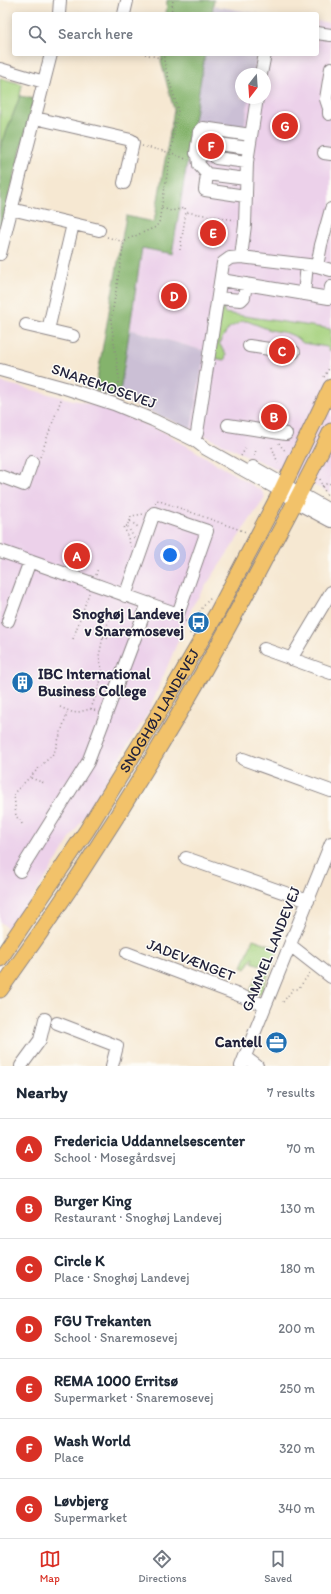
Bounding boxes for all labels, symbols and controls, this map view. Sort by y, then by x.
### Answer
search box [12,12,319,56]
icon: search [26,23,48,45]
text: Search here [58,25,133,43]
north arrow [235,68,271,104]
pin: G [272,111,298,141]
pin: F [198,131,224,161]
pin: E [200,218,226,248]
pin: D [161,281,187,311]
pin: C [269,336,295,366]
street label: SNAREMOSEVEJ [49,360,159,412]
pin: B [261,402,287,432]
pin: A [64,541,90,571]
your location [160,545,180,565]
place label: Snoghøj Landevej v Snaremosevej [73,605,184,641]
bus stop icon: Snoghøj Landevej v Snaremosevej [186,610,212,636]
street label: SNOGHØJ LANDEVEJ [115,646,203,776]
place label: IBC International Business College [38,665,151,701]
building icon: IBC International Business College [9,670,35,696]
street label: GAMMEL LANDEVEJ [238,884,304,1014]
street label: JADEVÆNGET [144,935,238,985]
office icon: Cantell [264,1029,290,1055]
place label: Cantell [215,1033,263,1051]
text: Nearby [16,1082,68,1102]
text: 7 results [267,1085,315,1100]
text: Fredericia Uddannelsescenter [54,1132,245,1150]
text: A [25,1141,33,1156]
text: 70 m [287,1141,315,1156]
text: School · Mosegårdsvej [54,1150,176,1165]
text: Burger King [54,1192,132,1210]
text: B [25,1201,33,1216]
text: 130 m [280,1201,315,1216]
text: Restaurant · Snoghøj Landevej [54,1210,222,1225]
text: Circle K [54,1252,105,1270]
text: C [25,1261,33,1276]
text: 180 m [280,1261,315,1276]
text: Place · Snoghøj Landevej [54,1270,190,1285]
text: FGU Trekanten [54,1312,151,1330]
text: D [25,1321,33,1336]
text: 200 m [278,1321,315,1336]
text: School · Snaremosevej [54,1330,177,1345]
text: REMA 1000 Erritsø [54,1372,178,1390]
text: E [25,1381,33,1396]
text: 250 m [279,1381,315,1396]
text: Supermarket · Snaremosevej [54,1390,213,1405]
text: Wash World [54,1432,131,1450]
text: F [26,1441,32,1456]
text: 320 m [279,1441,315,1456]
text: Place [54,1450,84,1465]
text: Løvbjerg [54,1492,108,1510]
text: G [25,1501,33,1516]
text: 340 m [278,1501,315,1516]
text: Supermarket [54,1510,127,1525]
tab: Map [39,1548,61,1585]
tab: Directions [138,1548,187,1585]
tab: Saved [264,1548,292,1585]

